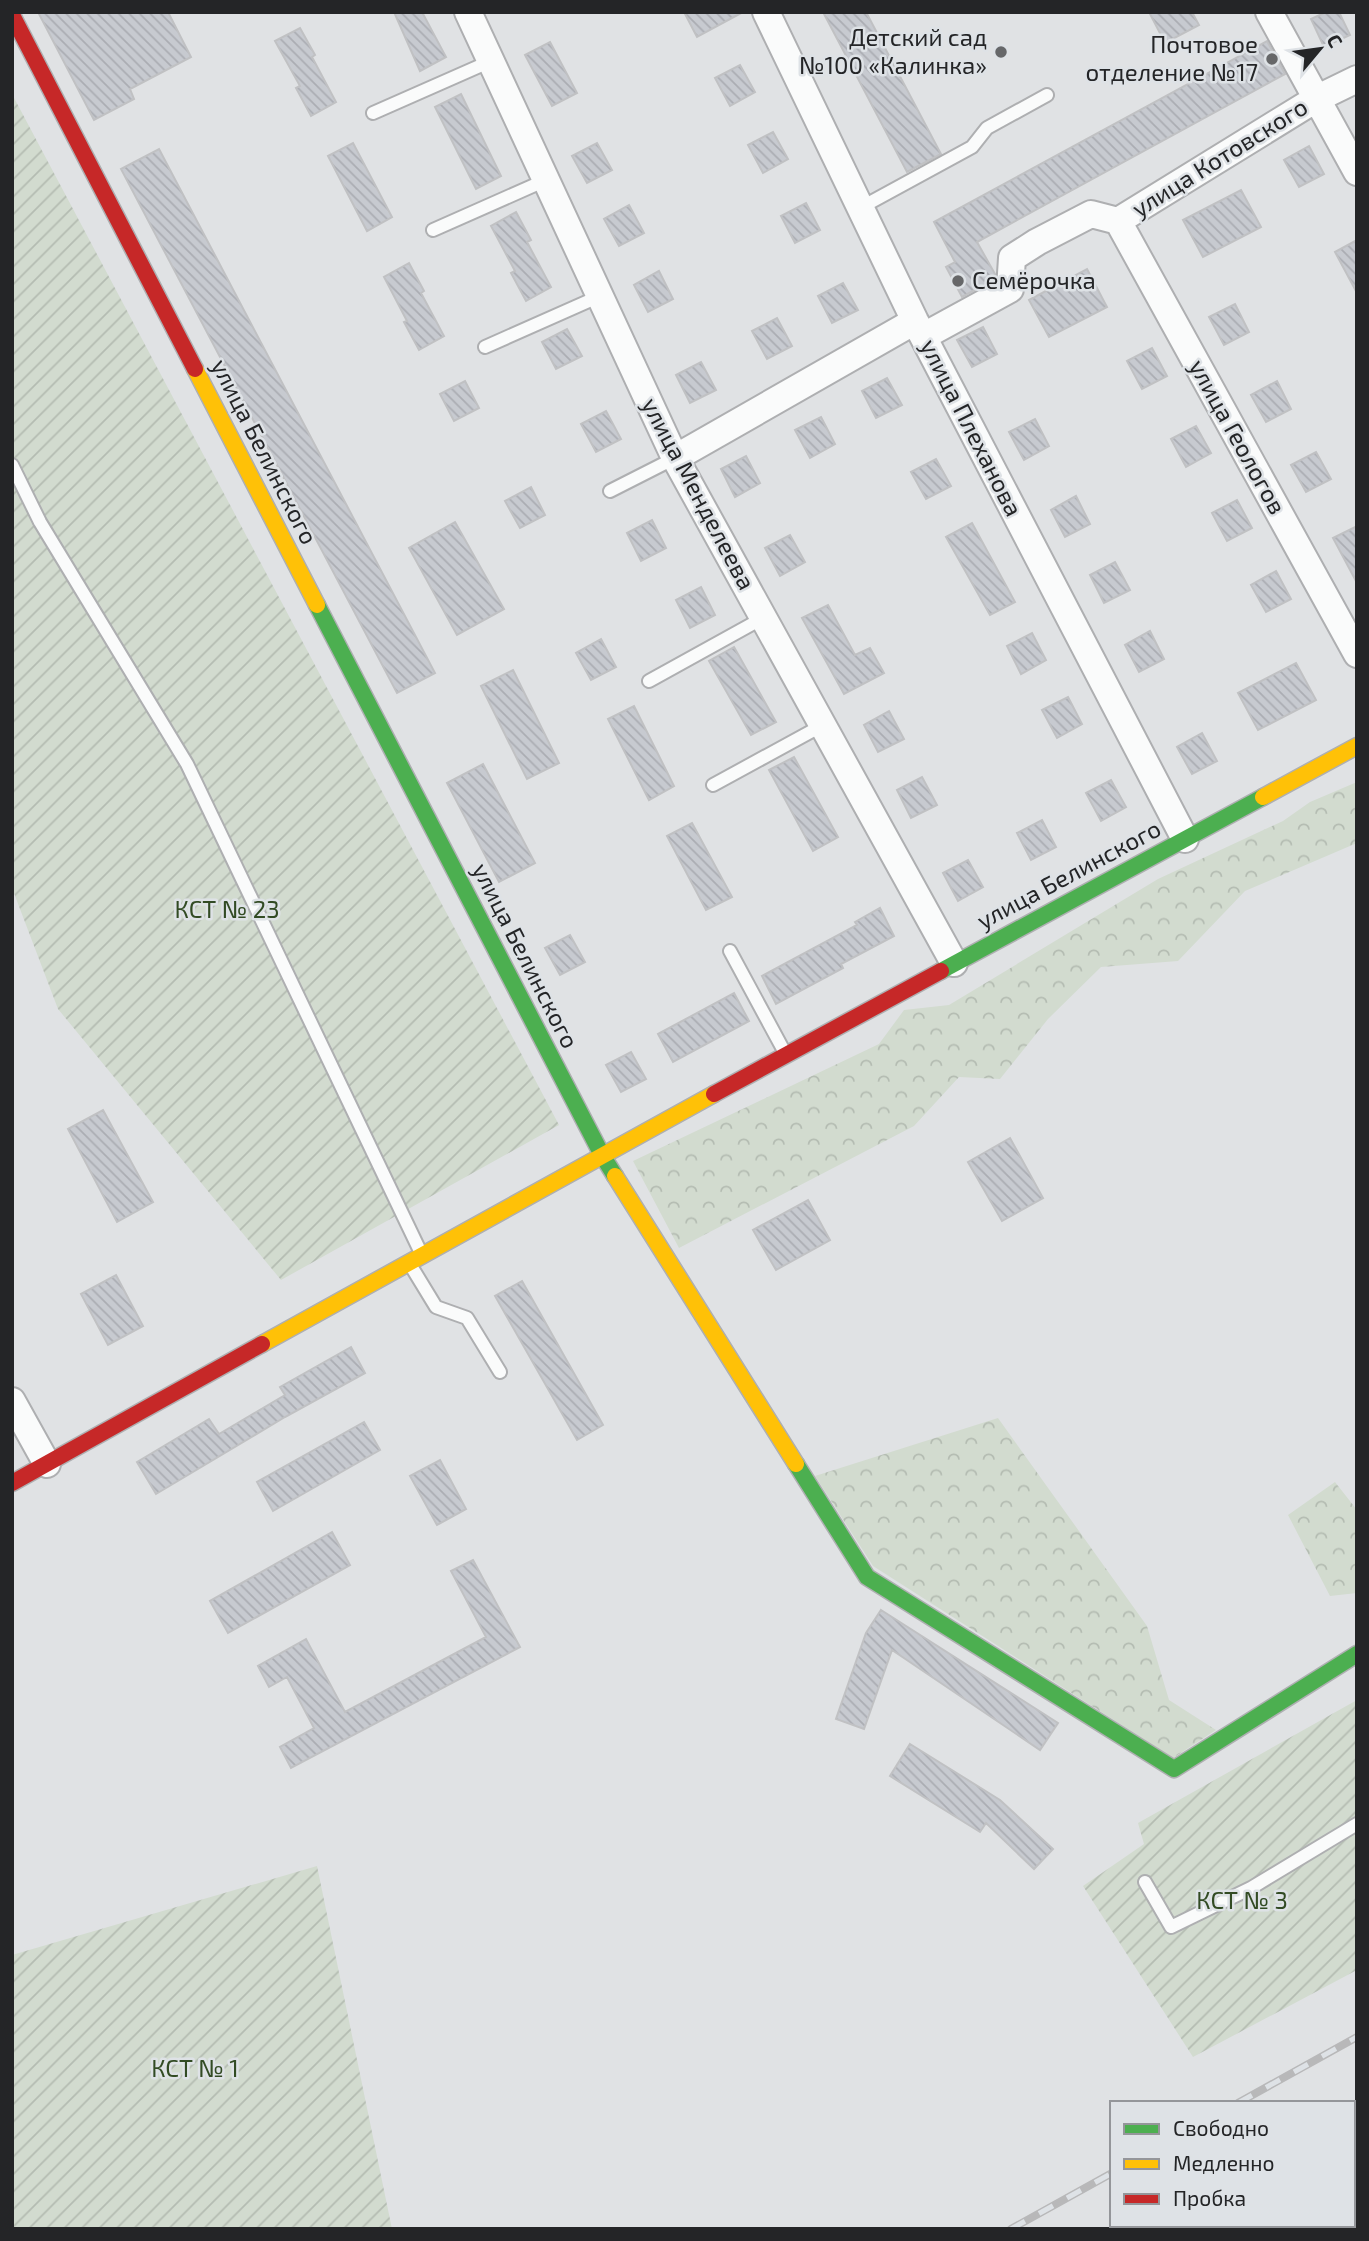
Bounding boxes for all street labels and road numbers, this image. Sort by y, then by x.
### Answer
street label: улица Котовского [1126,91,1313,223]
street label: улица Плеханова [914,334,1029,521]
street label: улица Белинского [205,354,325,549]
street label: улица Геологов [1183,354,1293,519]
street label: улица Менделеева [636,392,762,595]
street label: улица Белинского [971,813,1166,935]
street label: улица Белинского [466,858,586,1053]

